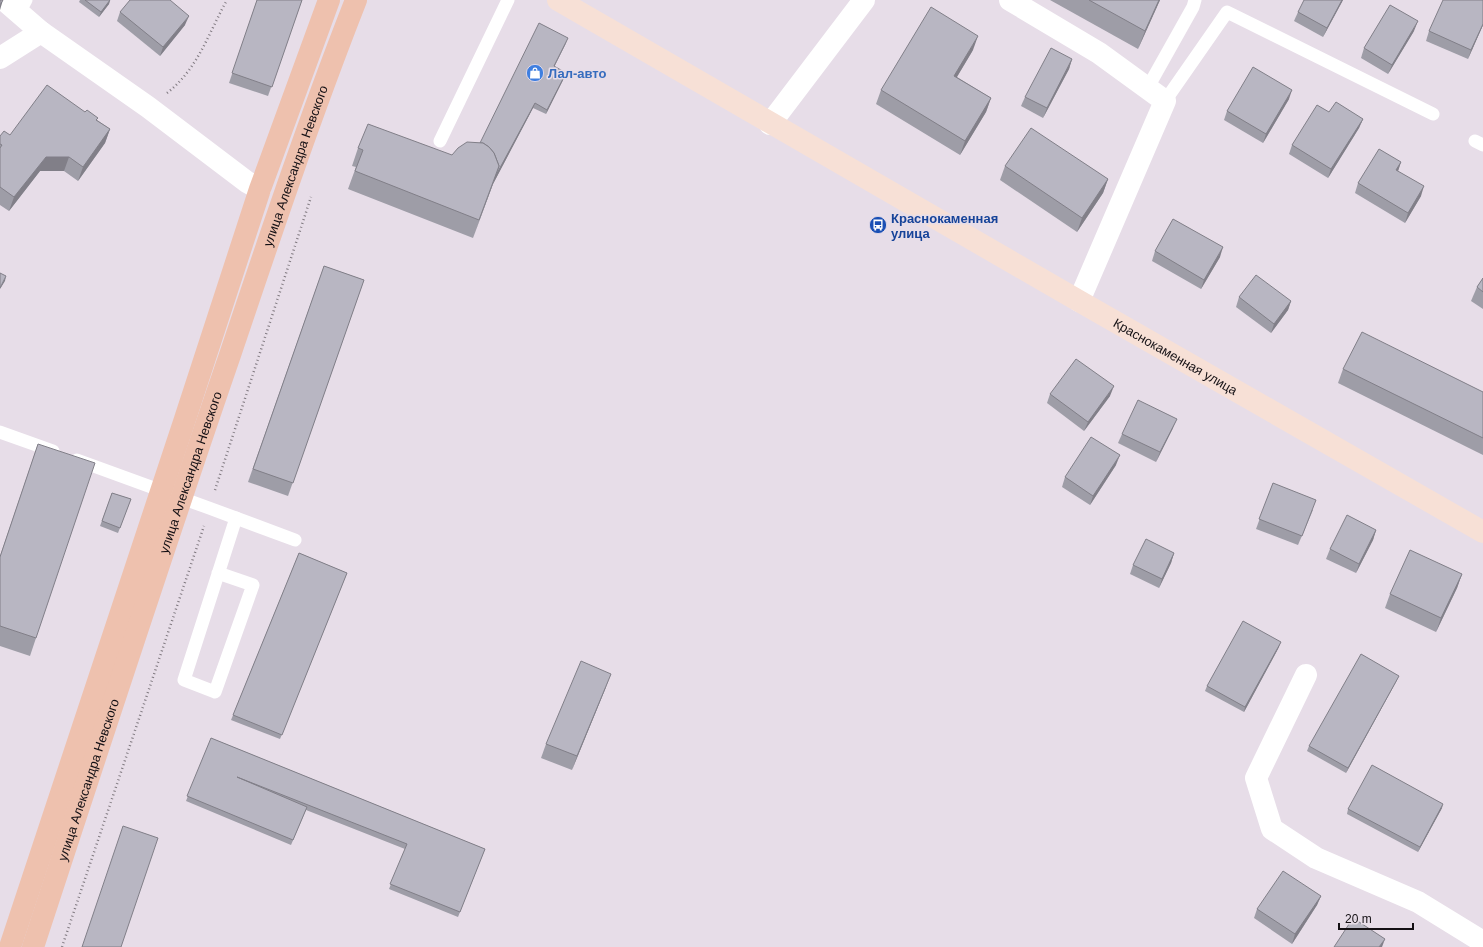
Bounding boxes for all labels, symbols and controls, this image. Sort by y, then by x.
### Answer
shop icon: Лал-авто [525,63,545,83]
place label: Лал-авто [548,66,607,81]
street label: улица Александра Невского [260,83,331,249]
place label: Краснокаменная улица [891,211,998,241]
bus stop icon: Краснокаменная улица [868,215,888,235]
street label: Краснокаменная улица [1111,315,1241,398]
street label: улица Александра Невского [156,390,225,555]
street label: улица Александра Невского [55,697,122,863]
scale bar [1339,905,1413,931]
text: 20 m [1345,912,1372,926]

